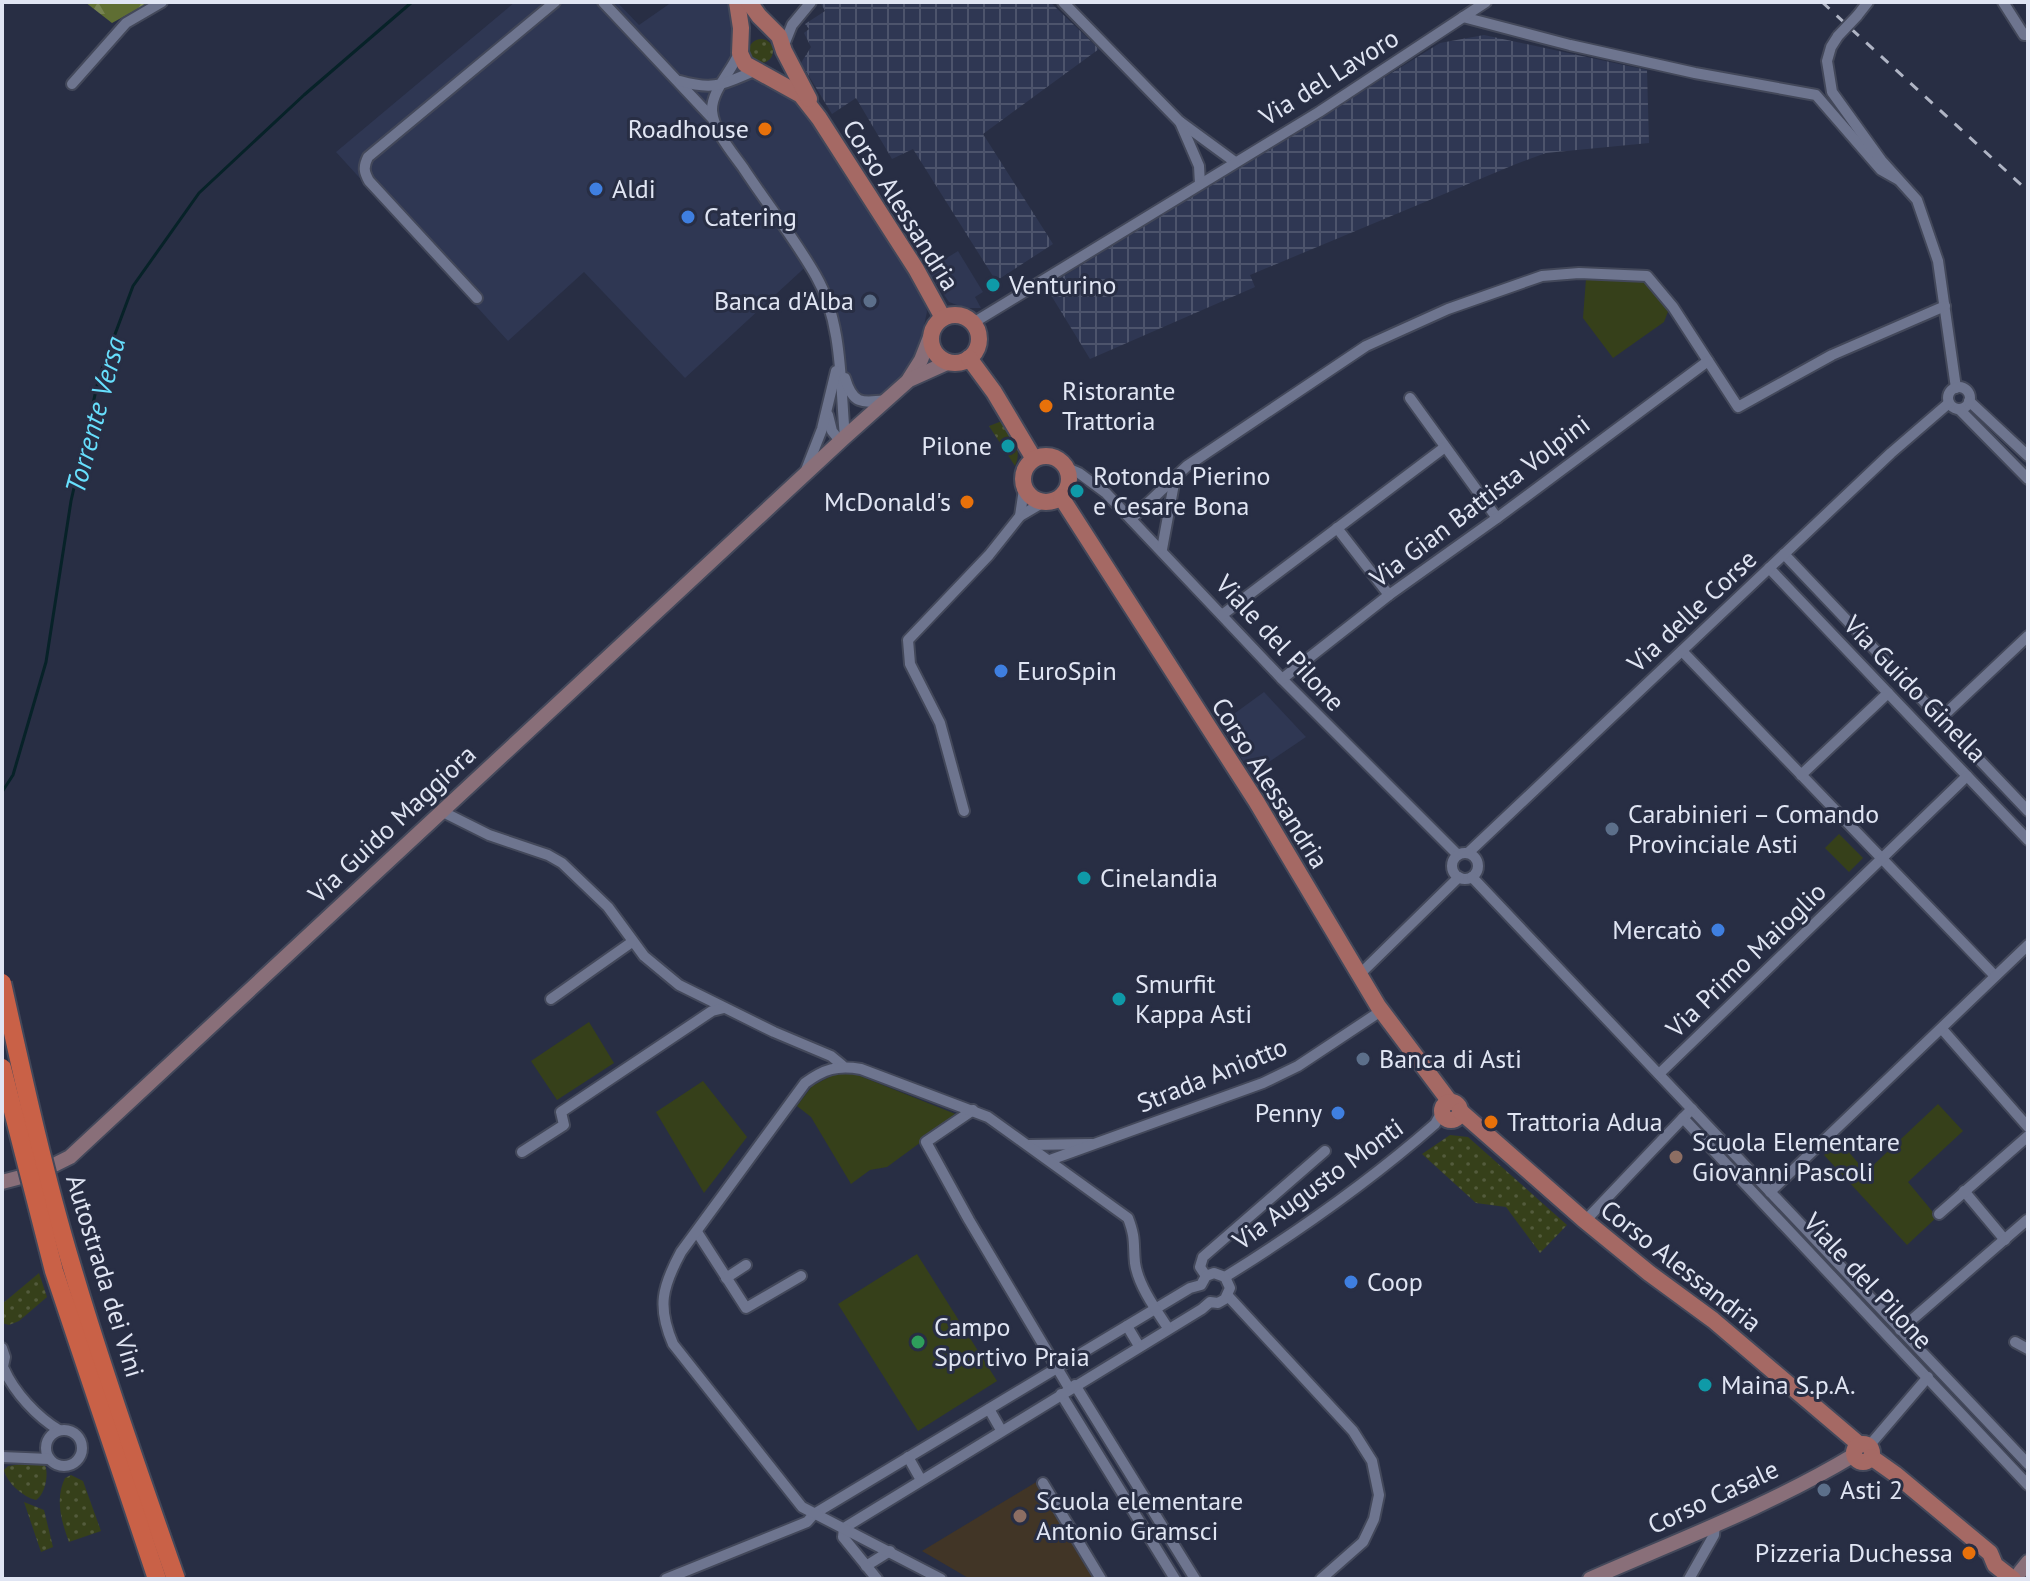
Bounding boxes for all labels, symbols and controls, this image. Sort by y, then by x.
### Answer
street label: Via del Lavoro [1252,21,1405,133]
place label: Roadhouse [628,112,749,145]
street label: Corso Alessandria [836,113,967,296]
marker: Roadhouse [756,120,774,138]
place label: Aldi [612,172,656,205]
marker: Aldi [587,180,605,198]
place label: Catering [704,200,797,233]
marker: Catering [679,208,697,226]
place label: Venturino [1008,268,1116,301]
marker: Venturino [984,276,1002,294]
place label: Banca d'Alba [714,284,854,317]
marker: Banca d'Alba [861,292,879,310]
water label: Torrente Versa [56,332,133,497]
place label: Ristorante Trattoria [1062,374,1176,437]
marker: Ristorante Trattoria [1037,397,1055,415]
street label: Via Gian Battista Volpini [1362,407,1596,595]
place label: Pilone [922,429,992,462]
marker: Pilone [999,437,1017,455]
place label: Rotonda Pierino e Cesare Bona [1093,459,1270,522]
marker: Rotonda Pierino e Cesare Bona [1068,482,1086,500]
place label: McDonald's [824,485,951,518]
marker: McDonald's [958,493,976,511]
street label: Via delle Corse [1619,542,1763,680]
street label: Viale del Pilone [1208,567,1352,718]
street label: Via Guido Ginella [1836,608,1994,769]
place label: EuroSpin [1017,654,1117,687]
marker: EuroSpin [992,662,1010,680]
street label: Corso Alessandria [1205,691,1336,874]
street label: Via Guido Maggiora [300,737,482,911]
place label: Carabinieri – Comando Provinciale Asti [1628,797,1879,860]
marker: Carabinieri – Comando Provinciale Asti [1603,820,1621,838]
place label: Cinelandia [1100,861,1218,894]
marker: Cinelandia [1075,869,1093,887]
street label: Via Primo Maioglio [1658,875,1833,1045]
place label: Mercatò [1612,913,1702,946]
marker: Mercatò [1709,921,1727,939]
place label: Smurfit Kappa Asti [1135,967,1252,1030]
marker: Smurfit Kappa Asti [1110,990,1128,1008]
street label: Strada Aniotto [1132,1029,1292,1120]
place label: Banca di Asti [1379,1042,1522,1075]
marker: Banca di Asti [1354,1050,1372,1068]
place label: Penny [1255,1096,1322,1129]
marker: Penny [1329,1104,1347,1122]
place label: Trattoria Adua [1507,1105,1663,1138]
street label: Via Augusto Monti [1225,1111,1409,1257]
marker: Trattoria Adua [1482,1113,1500,1131]
place label: Scuola Elementare Giovanni Pascoli [1692,1125,1900,1188]
marker: Scuola Elementare Giovanni Pascoli [1667,1148,1685,1166]
street label: Autostrada dei Vini [59,1170,152,1381]
street label: Corso Alessandria [1594,1192,1768,1339]
street label: Viale del Pilone [1796,1205,1940,1356]
place label: Coop [1367,1265,1423,1298]
marker: Coop [1342,1273,1360,1291]
place label: Campo Sportivo Praia [934,1310,1090,1373]
marker: Campo Sportivo Praia [909,1333,927,1351]
place label: Maina S.p.A. [1721,1368,1856,1401]
marker: Maina S.p.A. [1696,1376,1714,1394]
street label: Corso Casale [1642,1452,1783,1541]
place label: Asti 2 [1840,1473,1903,1506]
marker: Asti 2 [1815,1481,1833,1499]
place label: Scuola elementare Antonio Gramsci [1036,1484,1243,1547]
marker: Scuola elementare Antonio Gramsci [1011,1507,1029,1525]
place label: Pizzeria Duchessa [1755,1536,1953,1569]
marker: Pizzeria Duchessa [1960,1544,1978,1562]

